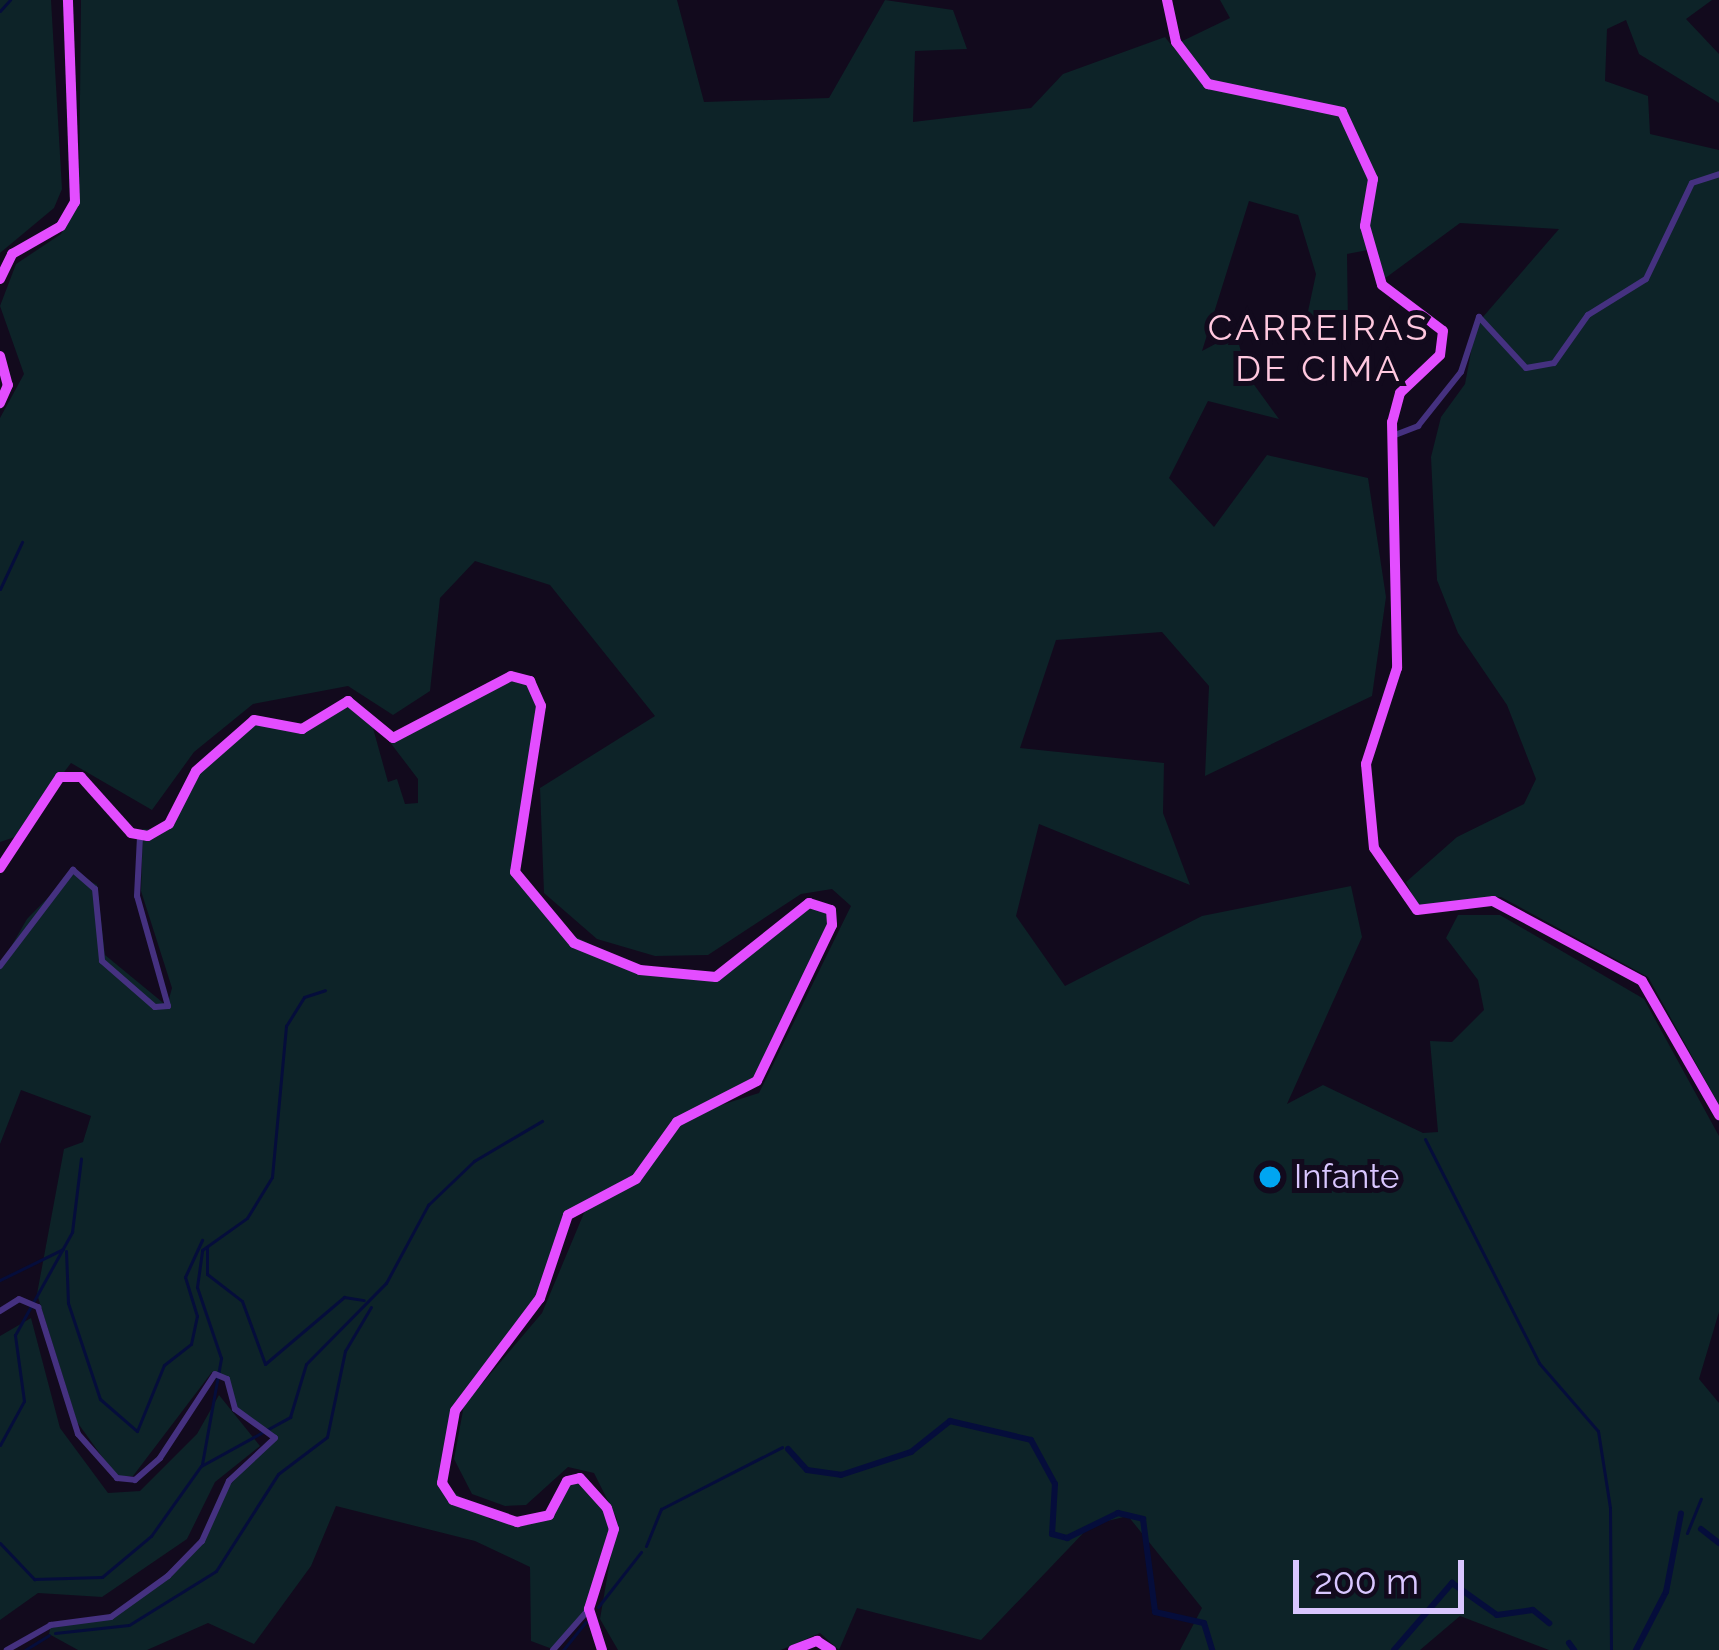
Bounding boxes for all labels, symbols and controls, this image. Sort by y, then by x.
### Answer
district label: CARREIRAS DE CIMA [1208,305,1430,390]
place label: Infante [1294,1157,1399,1197]
marker: Infante [1257,1164,1283,1190]
scale bar [1299,1536,1470,1610]
text: 200 m [1314,1560,1419,1602]

